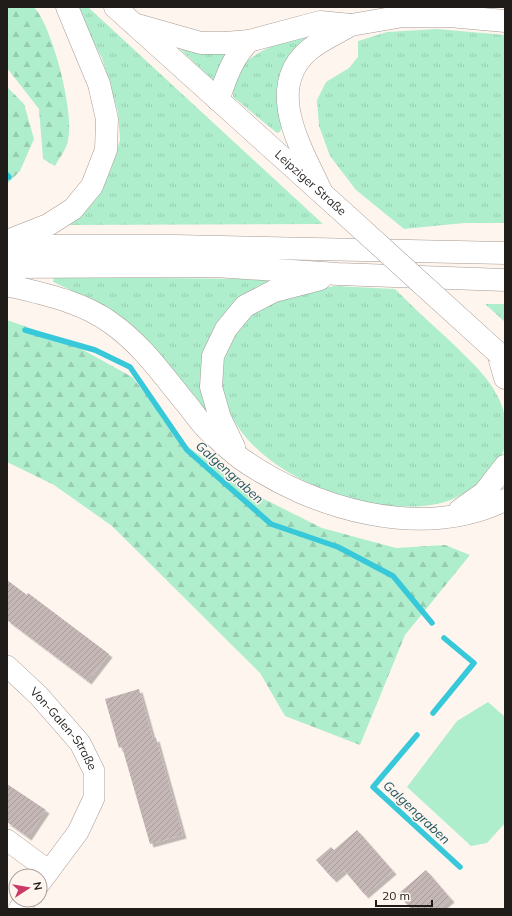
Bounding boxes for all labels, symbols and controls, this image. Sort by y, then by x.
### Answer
street label: Leipziger Straße [272,147,350,218]
water label: Galgengraben [193,437,267,507]
street label: Von-Galen-Straße [27,684,100,772]
water label: Galgengraben [380,777,454,847]
north arrow [8,868,48,908]
text: N [30,880,45,891]
scale bar [376,882,432,908]
text: 20 m [382,888,410,903]

